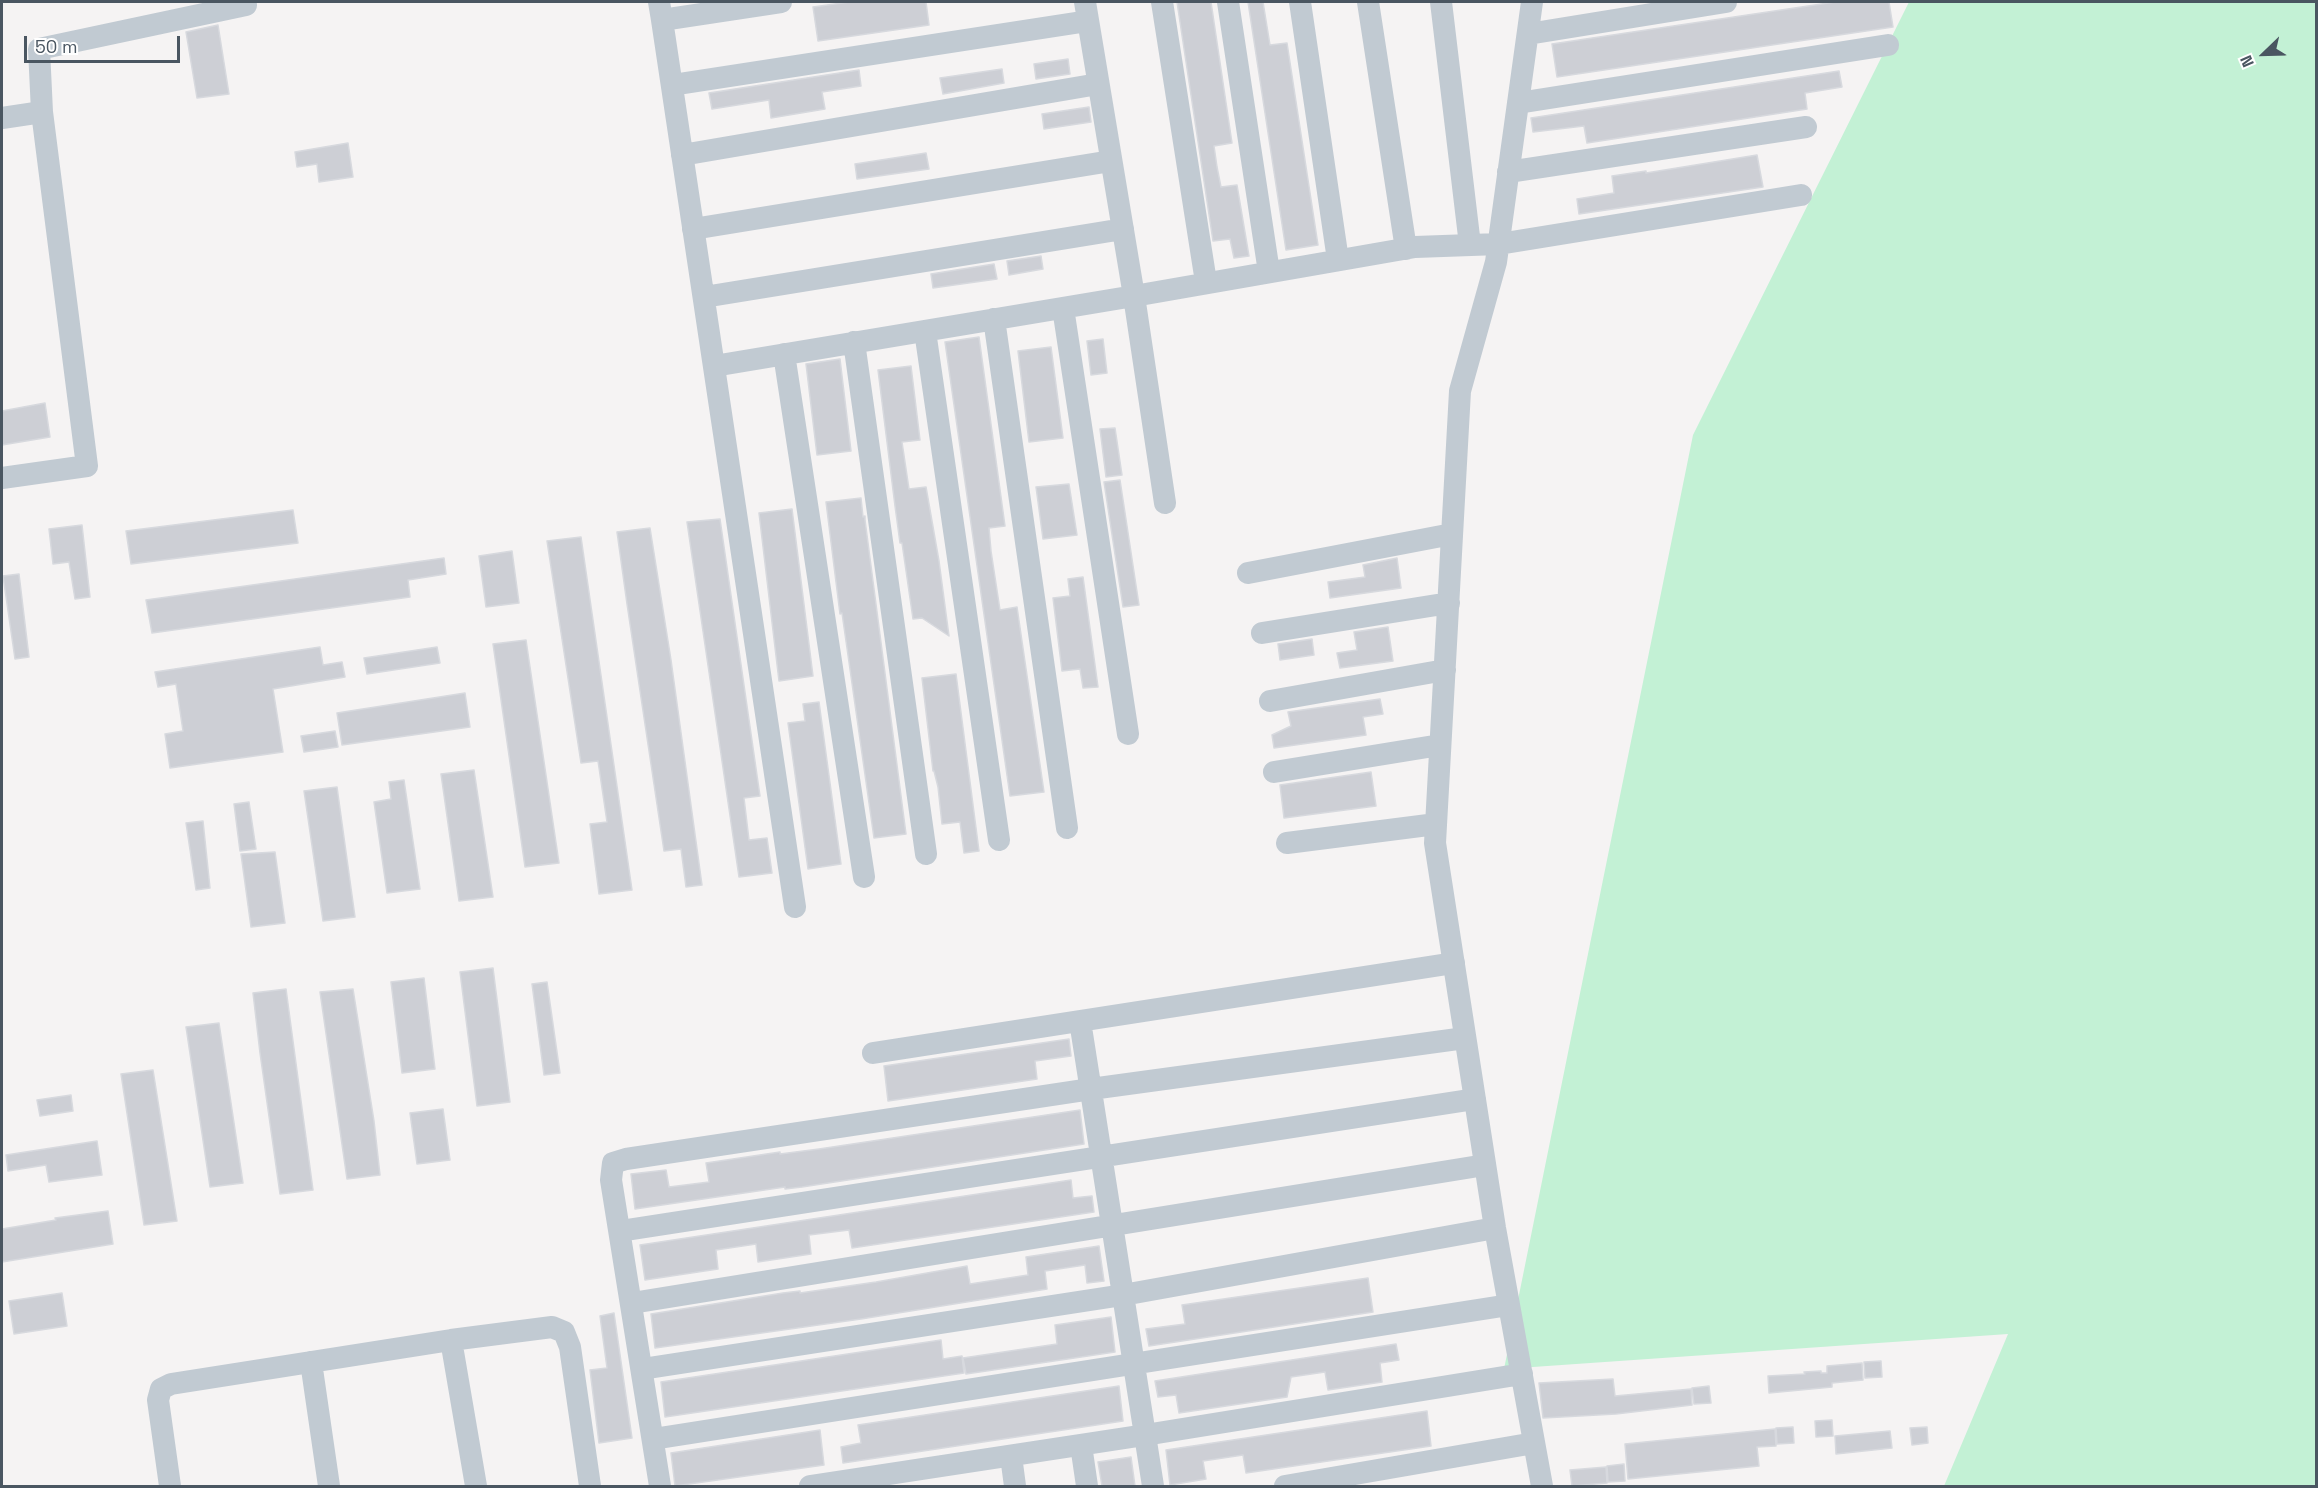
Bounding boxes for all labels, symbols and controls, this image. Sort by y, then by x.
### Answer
scale bar [27,24,183,62]
north arrow [2234,24,2294,84]
text: 50 m [35,35,77,58]
text: N [2235,52,2259,70]

